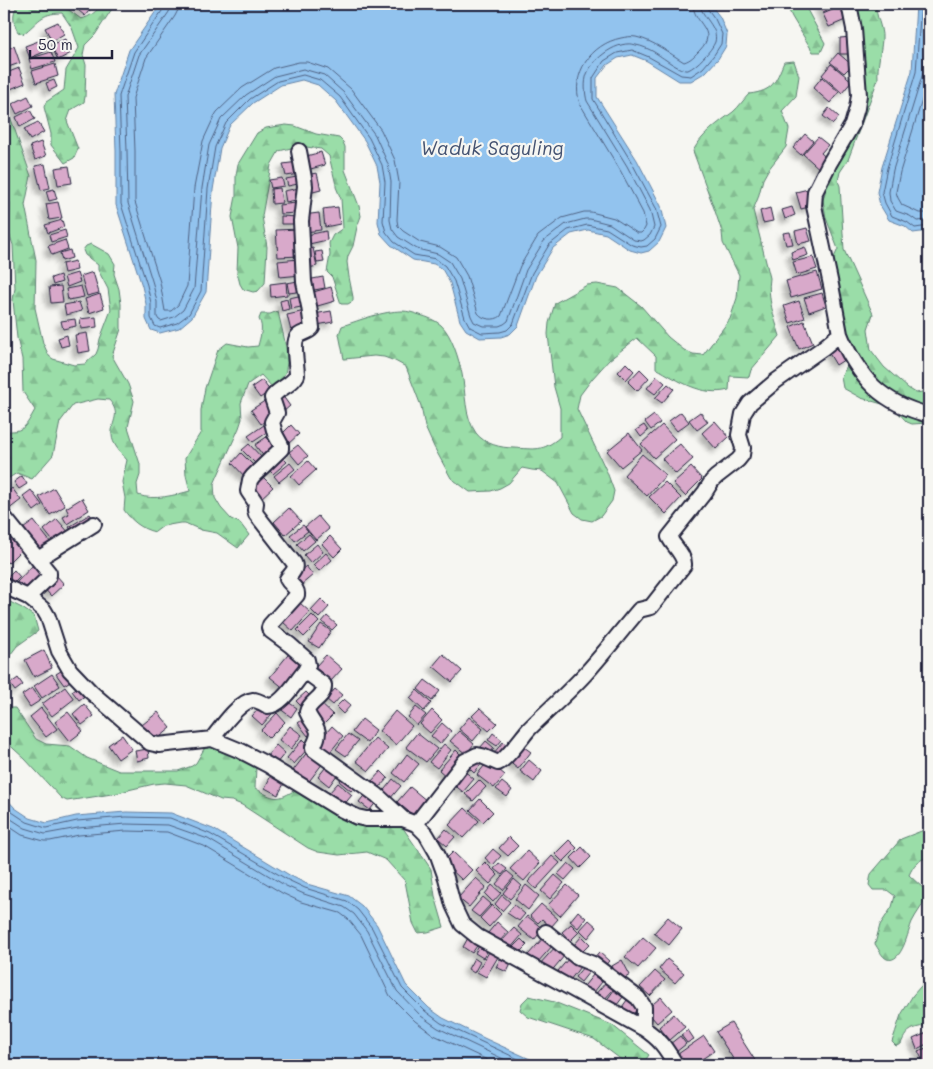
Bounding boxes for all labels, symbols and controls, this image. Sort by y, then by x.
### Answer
scale bar [30,28,112,60]
text: 50 m [38,34,73,54]
water label: Waduk Saguling [420,135,564,160]

